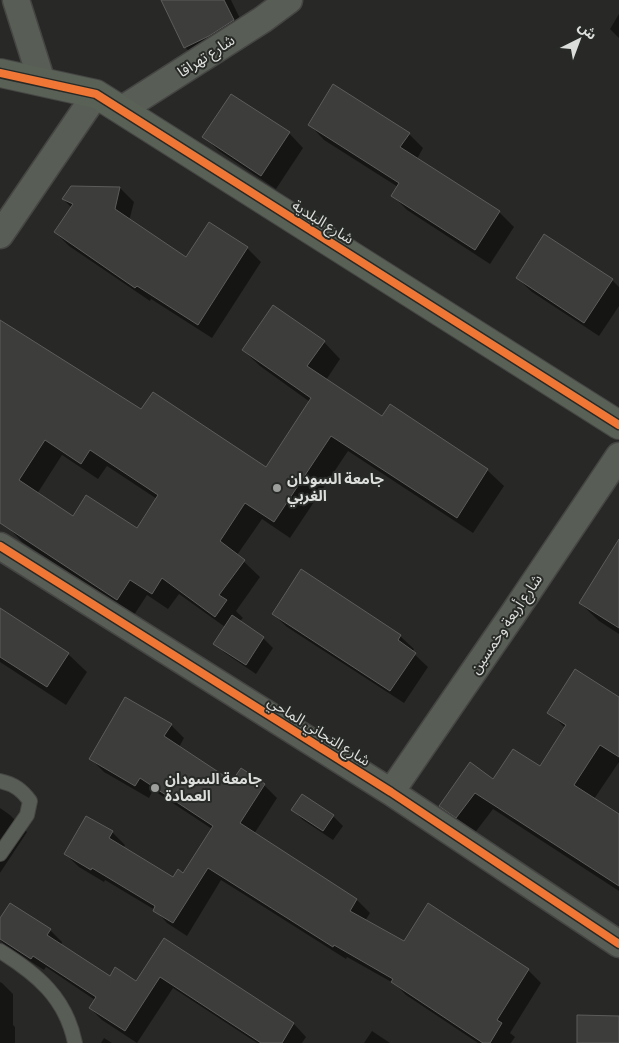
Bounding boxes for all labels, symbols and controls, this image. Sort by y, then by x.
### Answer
north arrow [554,15,604,65]
text: ش [575,18,600,43]
street label: شارع تهراقا [174,31,240,84]
street label: شارع البلدية [287,196,357,251]
place label: جامعة السودان الغربي [287,470,384,507]
marker: جامعة السودان الغربي [271,482,283,494]
street label: شارع أربعة وخمسين [466,570,549,679]
street label: شارع التجاني الماحي [263,692,374,772]
place label: جامعة السودان العمادة [165,770,262,805]
marker: جامعة السودان العمادة [149,782,161,794]

